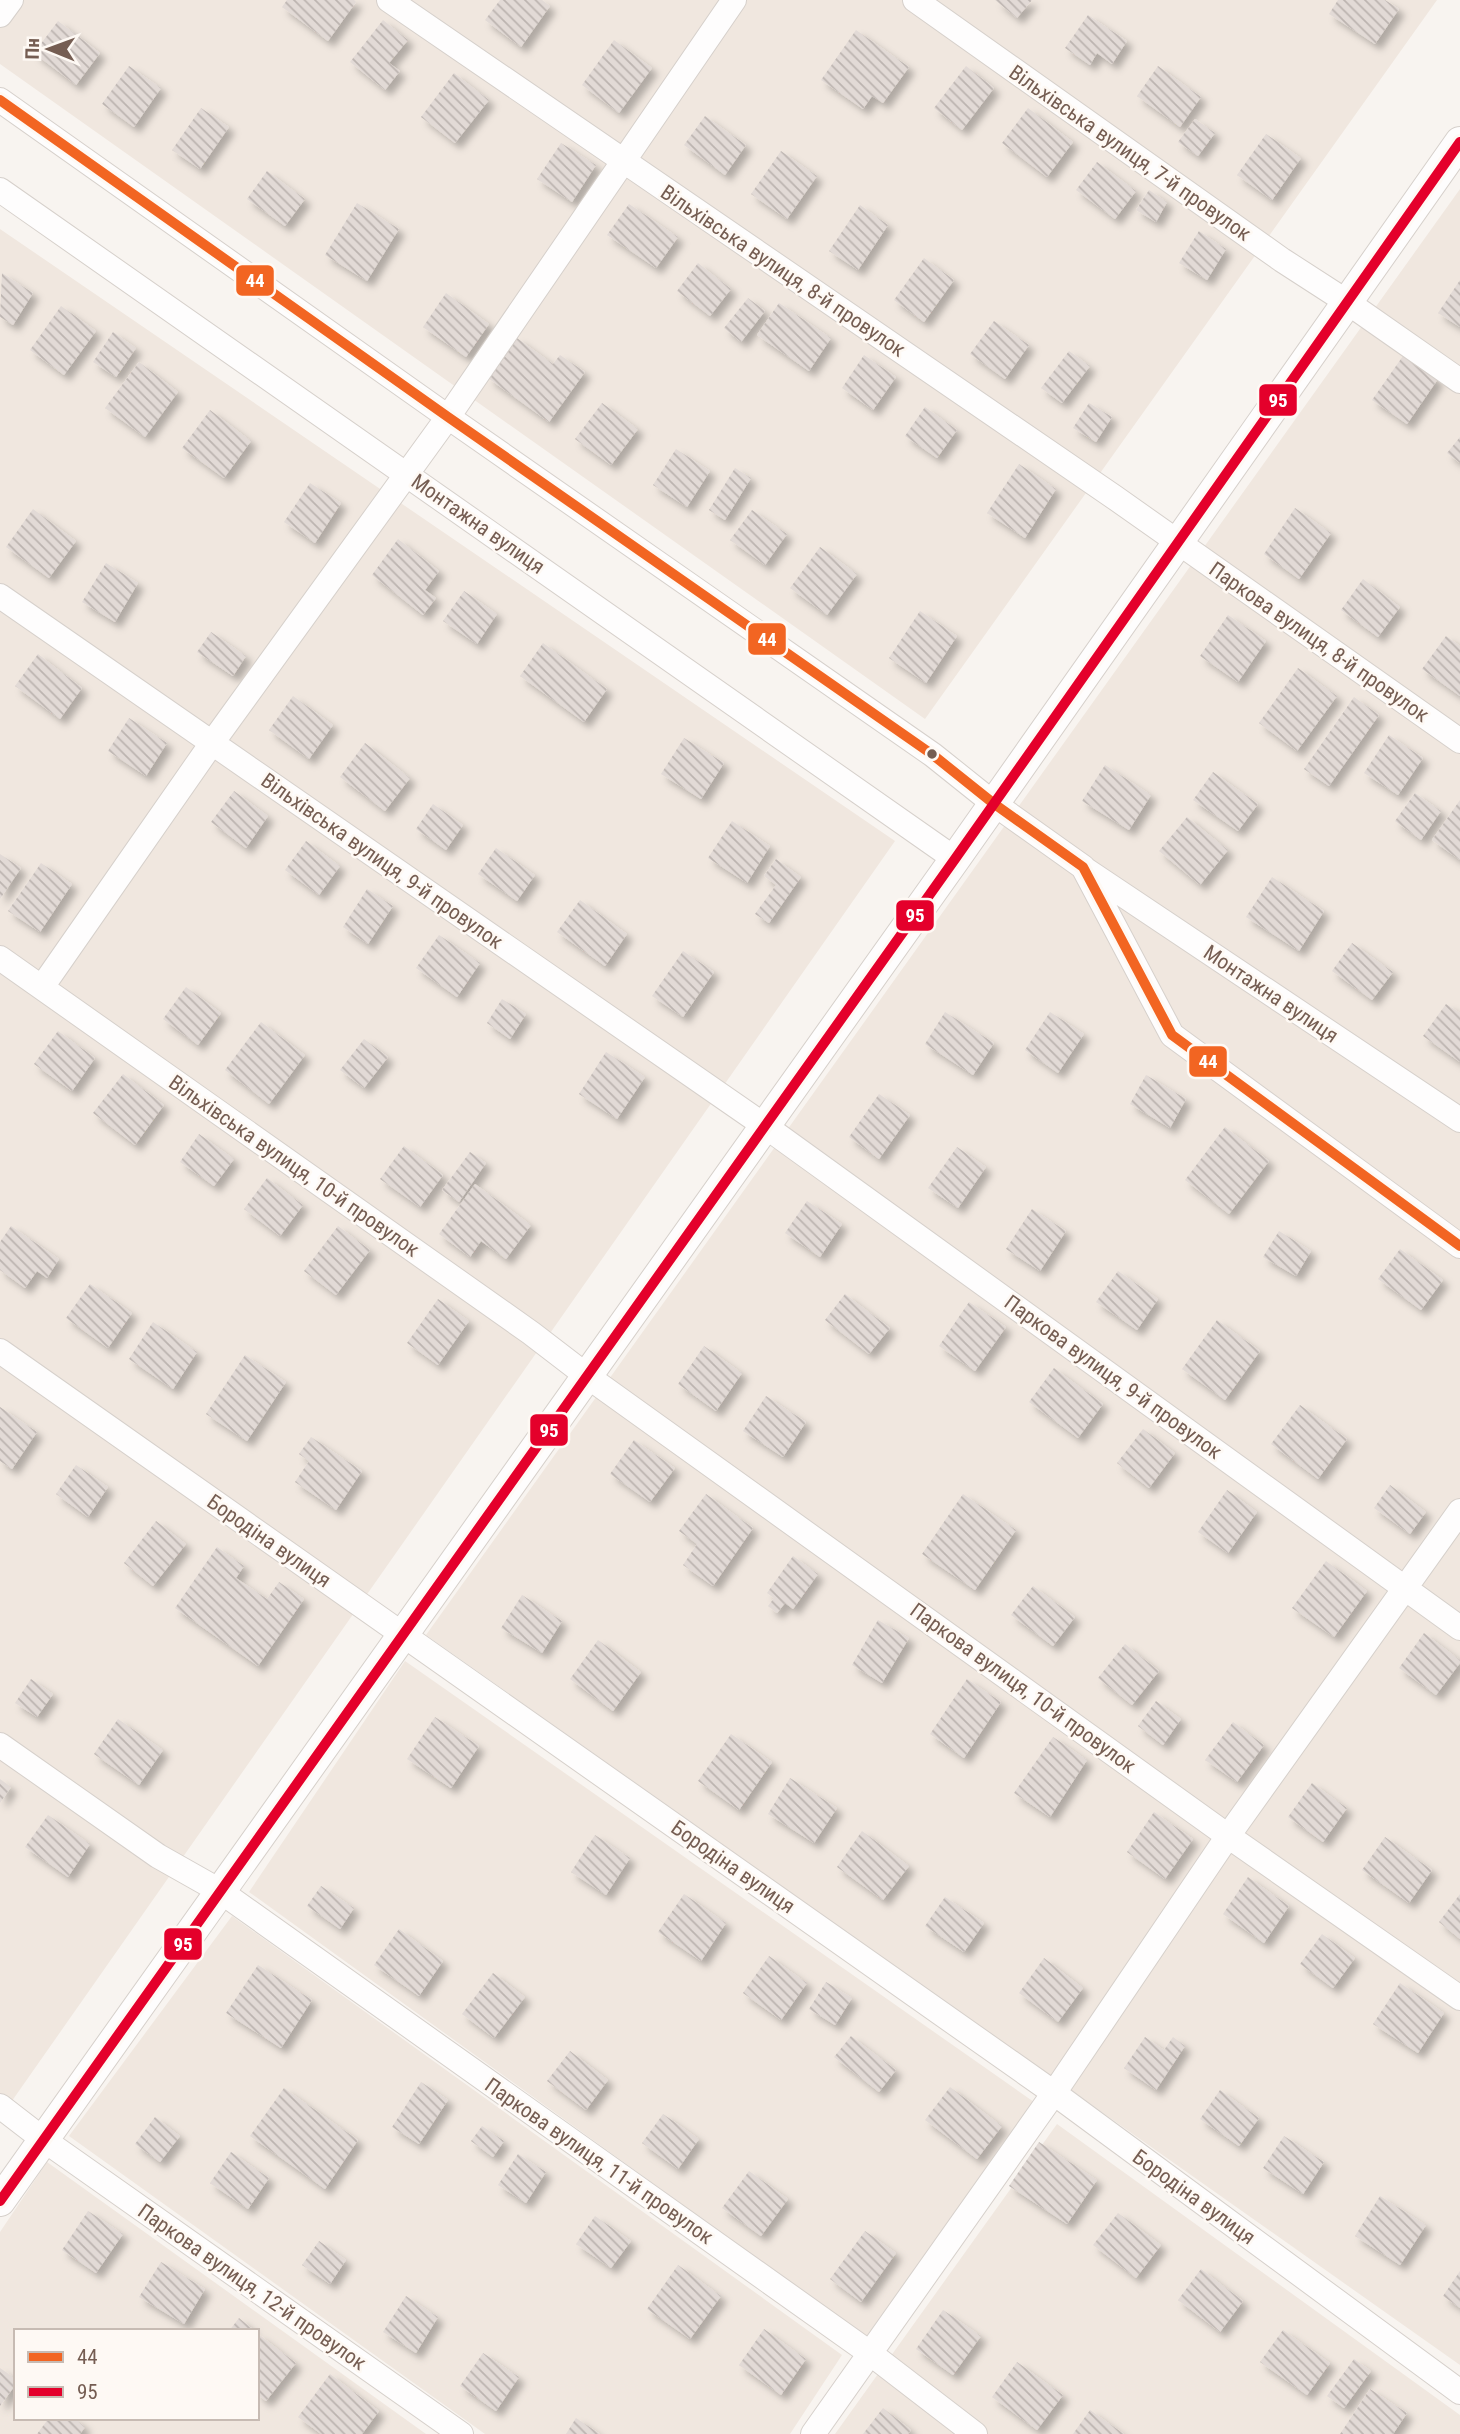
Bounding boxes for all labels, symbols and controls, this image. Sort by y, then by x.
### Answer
north arrow [14,14,84,84]
text: Пн [21,38,44,59]
street label: Вільхівська вулиця, 7-й провулок [1005,60,1255,246]
street label: Вільхівська вулиця, 8-й провулок [656,180,910,362]
line badge: 44 [235,264,275,297]
text: 44 [245,269,265,292]
line badge: 95 [1258,383,1298,417]
text: 95 [1268,389,1288,412]
street label: Монтажна вулиця [407,469,549,579]
street label: Паркова вулиця, 8-й провулок [1205,557,1433,727]
line badge: 44 [747,622,787,656]
text: 44 [757,628,777,651]
unlabelled marker [925,747,939,761]
street label: Вільхівська вулиця, 9-й провулок [257,768,507,954]
line badge: 95 [895,899,935,932]
text: 95 [905,904,925,927]
street label: Монтажна вулиця [1199,940,1343,1048]
line badge: 44 [1188,1045,1228,1078]
text: 44 [1198,1050,1218,1073]
street label: Вільхівська вулиця, 10-й провулок [164,1070,424,1262]
street label: Паркова вулиця, 9-й провулок [1000,1290,1226,1464]
line badge: 95 [529,1413,569,1447]
text: 95 [539,1419,559,1442]
street label: Бородіна вулиця [203,1489,335,1593]
street label: Паркова вулиця, 10-й провулок [906,1598,1140,1778]
street label: Бородіна вулиця [667,1815,799,1919]
line badge: 95 [163,1927,203,1961]
text: 95 [173,1933,193,1956]
street label: Паркова вулиця, 11-й провулок [480,2073,718,2249]
street label: Бородіна вулиця [1128,2145,1260,2249]
street label: Паркова вулиця, 12-й провулок [133,2199,371,2375]
legend [14,2329,259,2420]
text: 44 [77,2345,98,2369]
text: 95 [77,2380,98,2404]

